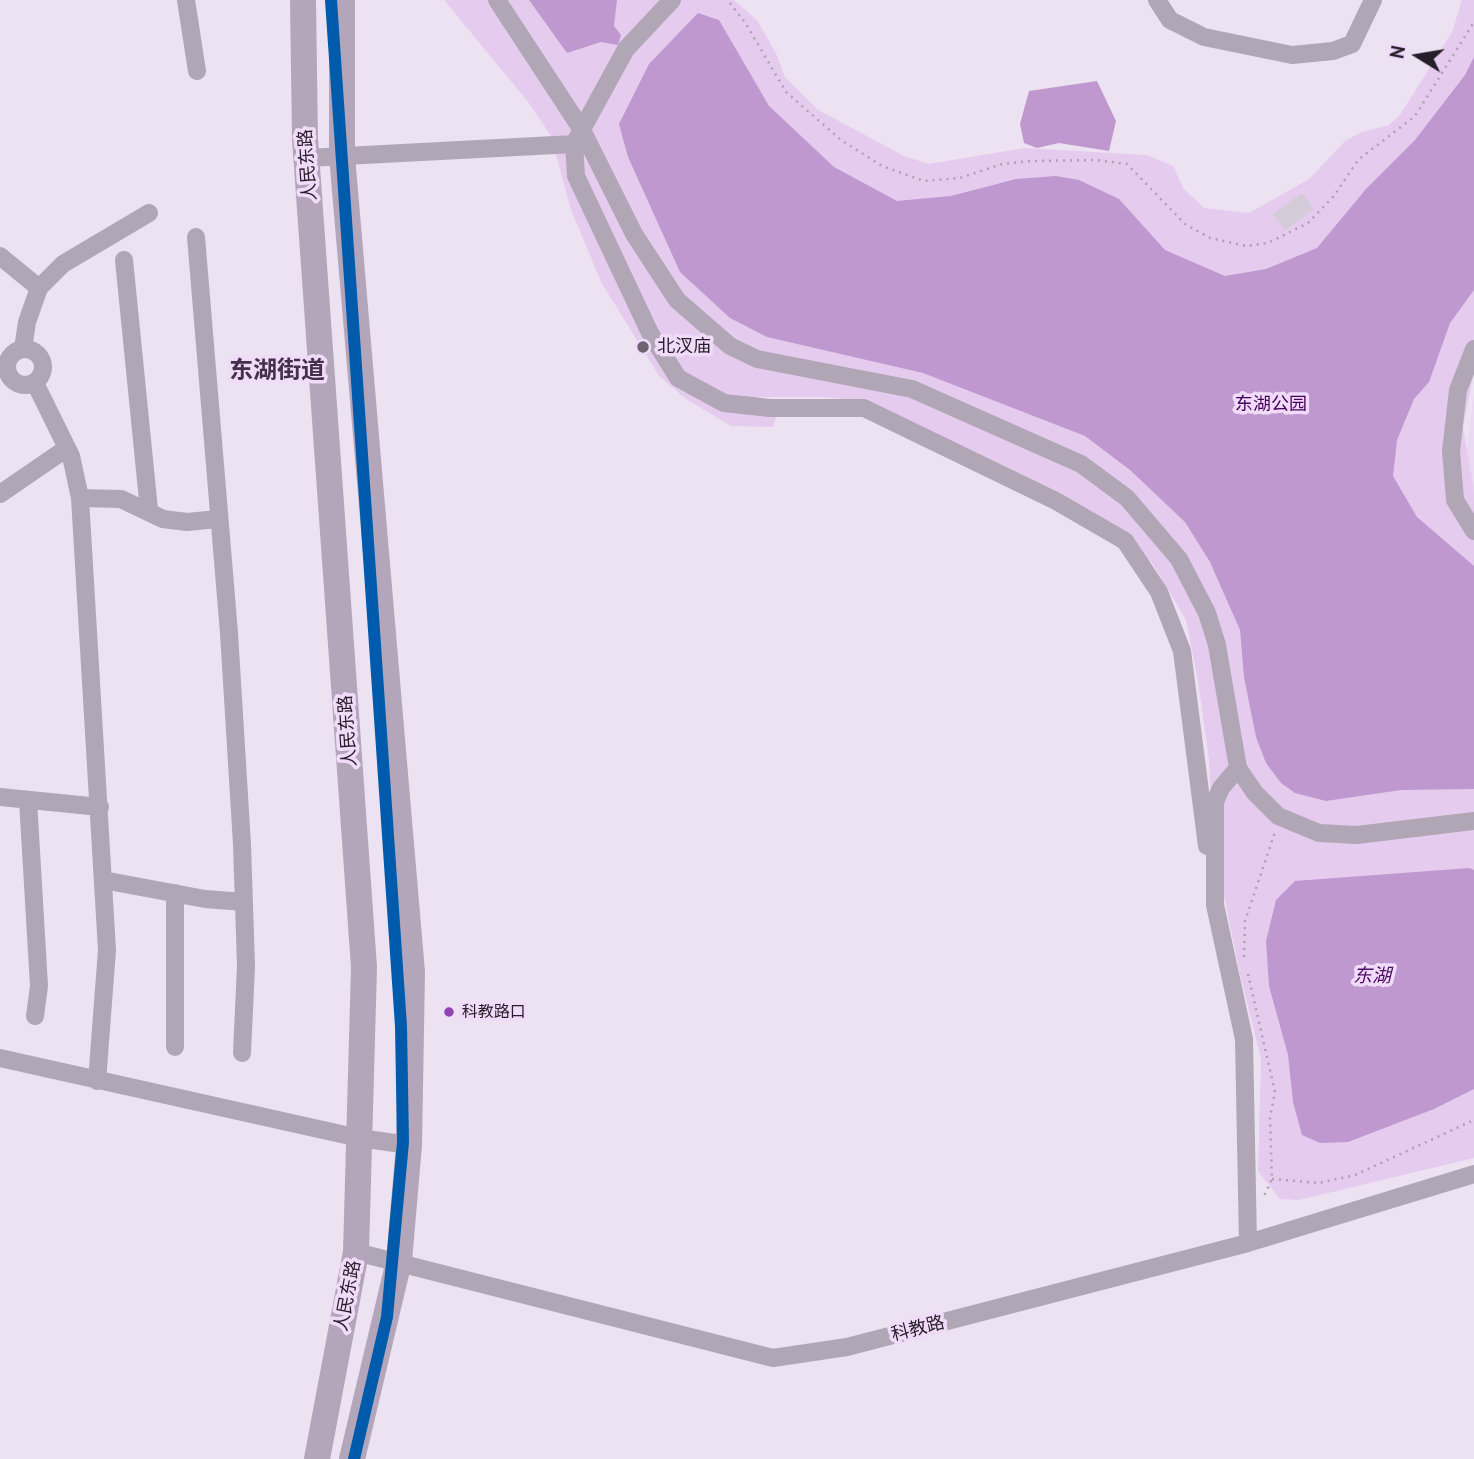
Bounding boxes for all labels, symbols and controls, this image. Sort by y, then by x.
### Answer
north arrow [1383,21,1453,91]
text: N [1384,44,1410,60]
street label: 人民东路 [295,128,321,202]
place label: 北汊庙 [657,336,711,358]
marker: 北汊庙 [635,339,651,355]
district label: 东湖街道 [229,357,325,385]
park label: 东湖公园 [1235,394,1307,416]
street label: 人民东路 [335,694,361,768]
water label: 东湖 [1353,966,1391,988]
place label: 科教路口 [462,1002,526,1022]
marker: 科教路口 [442,1005,456,1019]
street label: 人民东路 [331,1259,365,1333]
street label: 科教路 [889,1312,947,1346]

